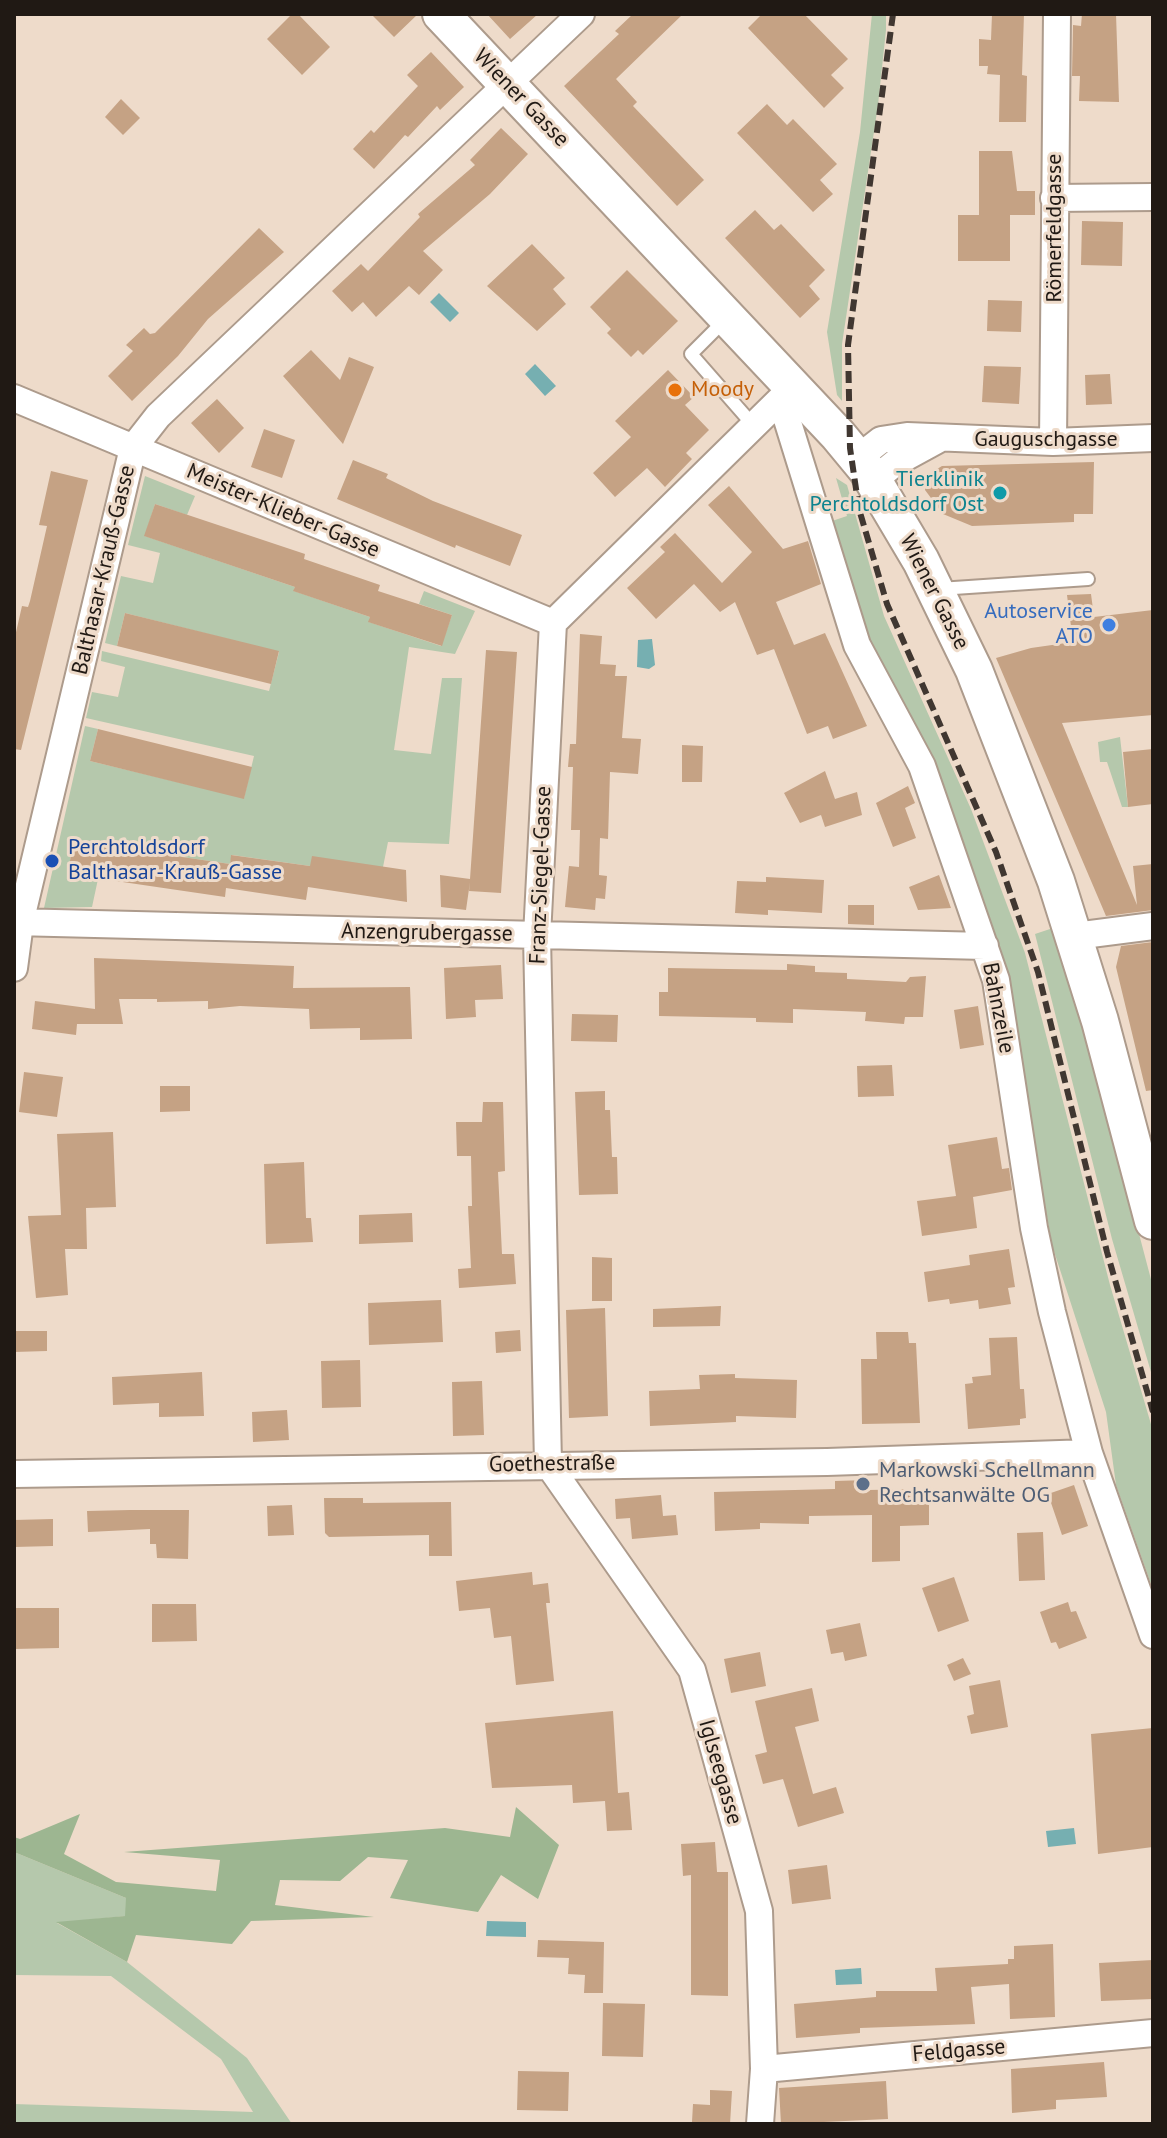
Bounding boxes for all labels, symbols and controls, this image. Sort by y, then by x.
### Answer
street label: Wiener Gasse [468,44,574,152]
street label: Römerfeldgasse [1042,154,1068,302]
place label: Moody [691,377,754,403]
marker: Moody [666,381,684,399]
street label: Gauguschgasse [974,427,1118,453]
street label: Meister-Klieber-Gasse [183,458,383,564]
street label: Balthasar-Krauß-Gasse [67,463,141,677]
place label: Tierklinik Perchtoldsdorf Ost [810,467,984,518]
marker: Tierklinik Perchtoldsdorf Ost [991,484,1009,502]
street label: Wiener Gasse [894,530,974,654]
place label: Autoservice ATO [984,599,1093,650]
marker: Autoservice ATO [1100,616,1118,634]
street label: Franz-Siegel-Gasse [525,785,557,965]
place label: Perchtoldsdorf Balthasar-Krauß-Gasse [68,835,282,886]
marker: Perchtoldsdorf Balthasar-Krauß-Gasse [43,852,61,870]
street label: Anzengrubergasse [341,918,513,948]
street label: Bahnzeile [976,960,1020,1056]
street label: Goethestraße [489,1450,615,1478]
place label: Markowski Schellmann Rechtsanwälte OG [879,1458,1095,1510]
marker: Markowski Schellmann Rechtsanwälte OG [854,1475,872,1493]
street label: Iglseegasse [692,1716,748,1828]
street label: Feldgasse [911,2034,1007,2068]

